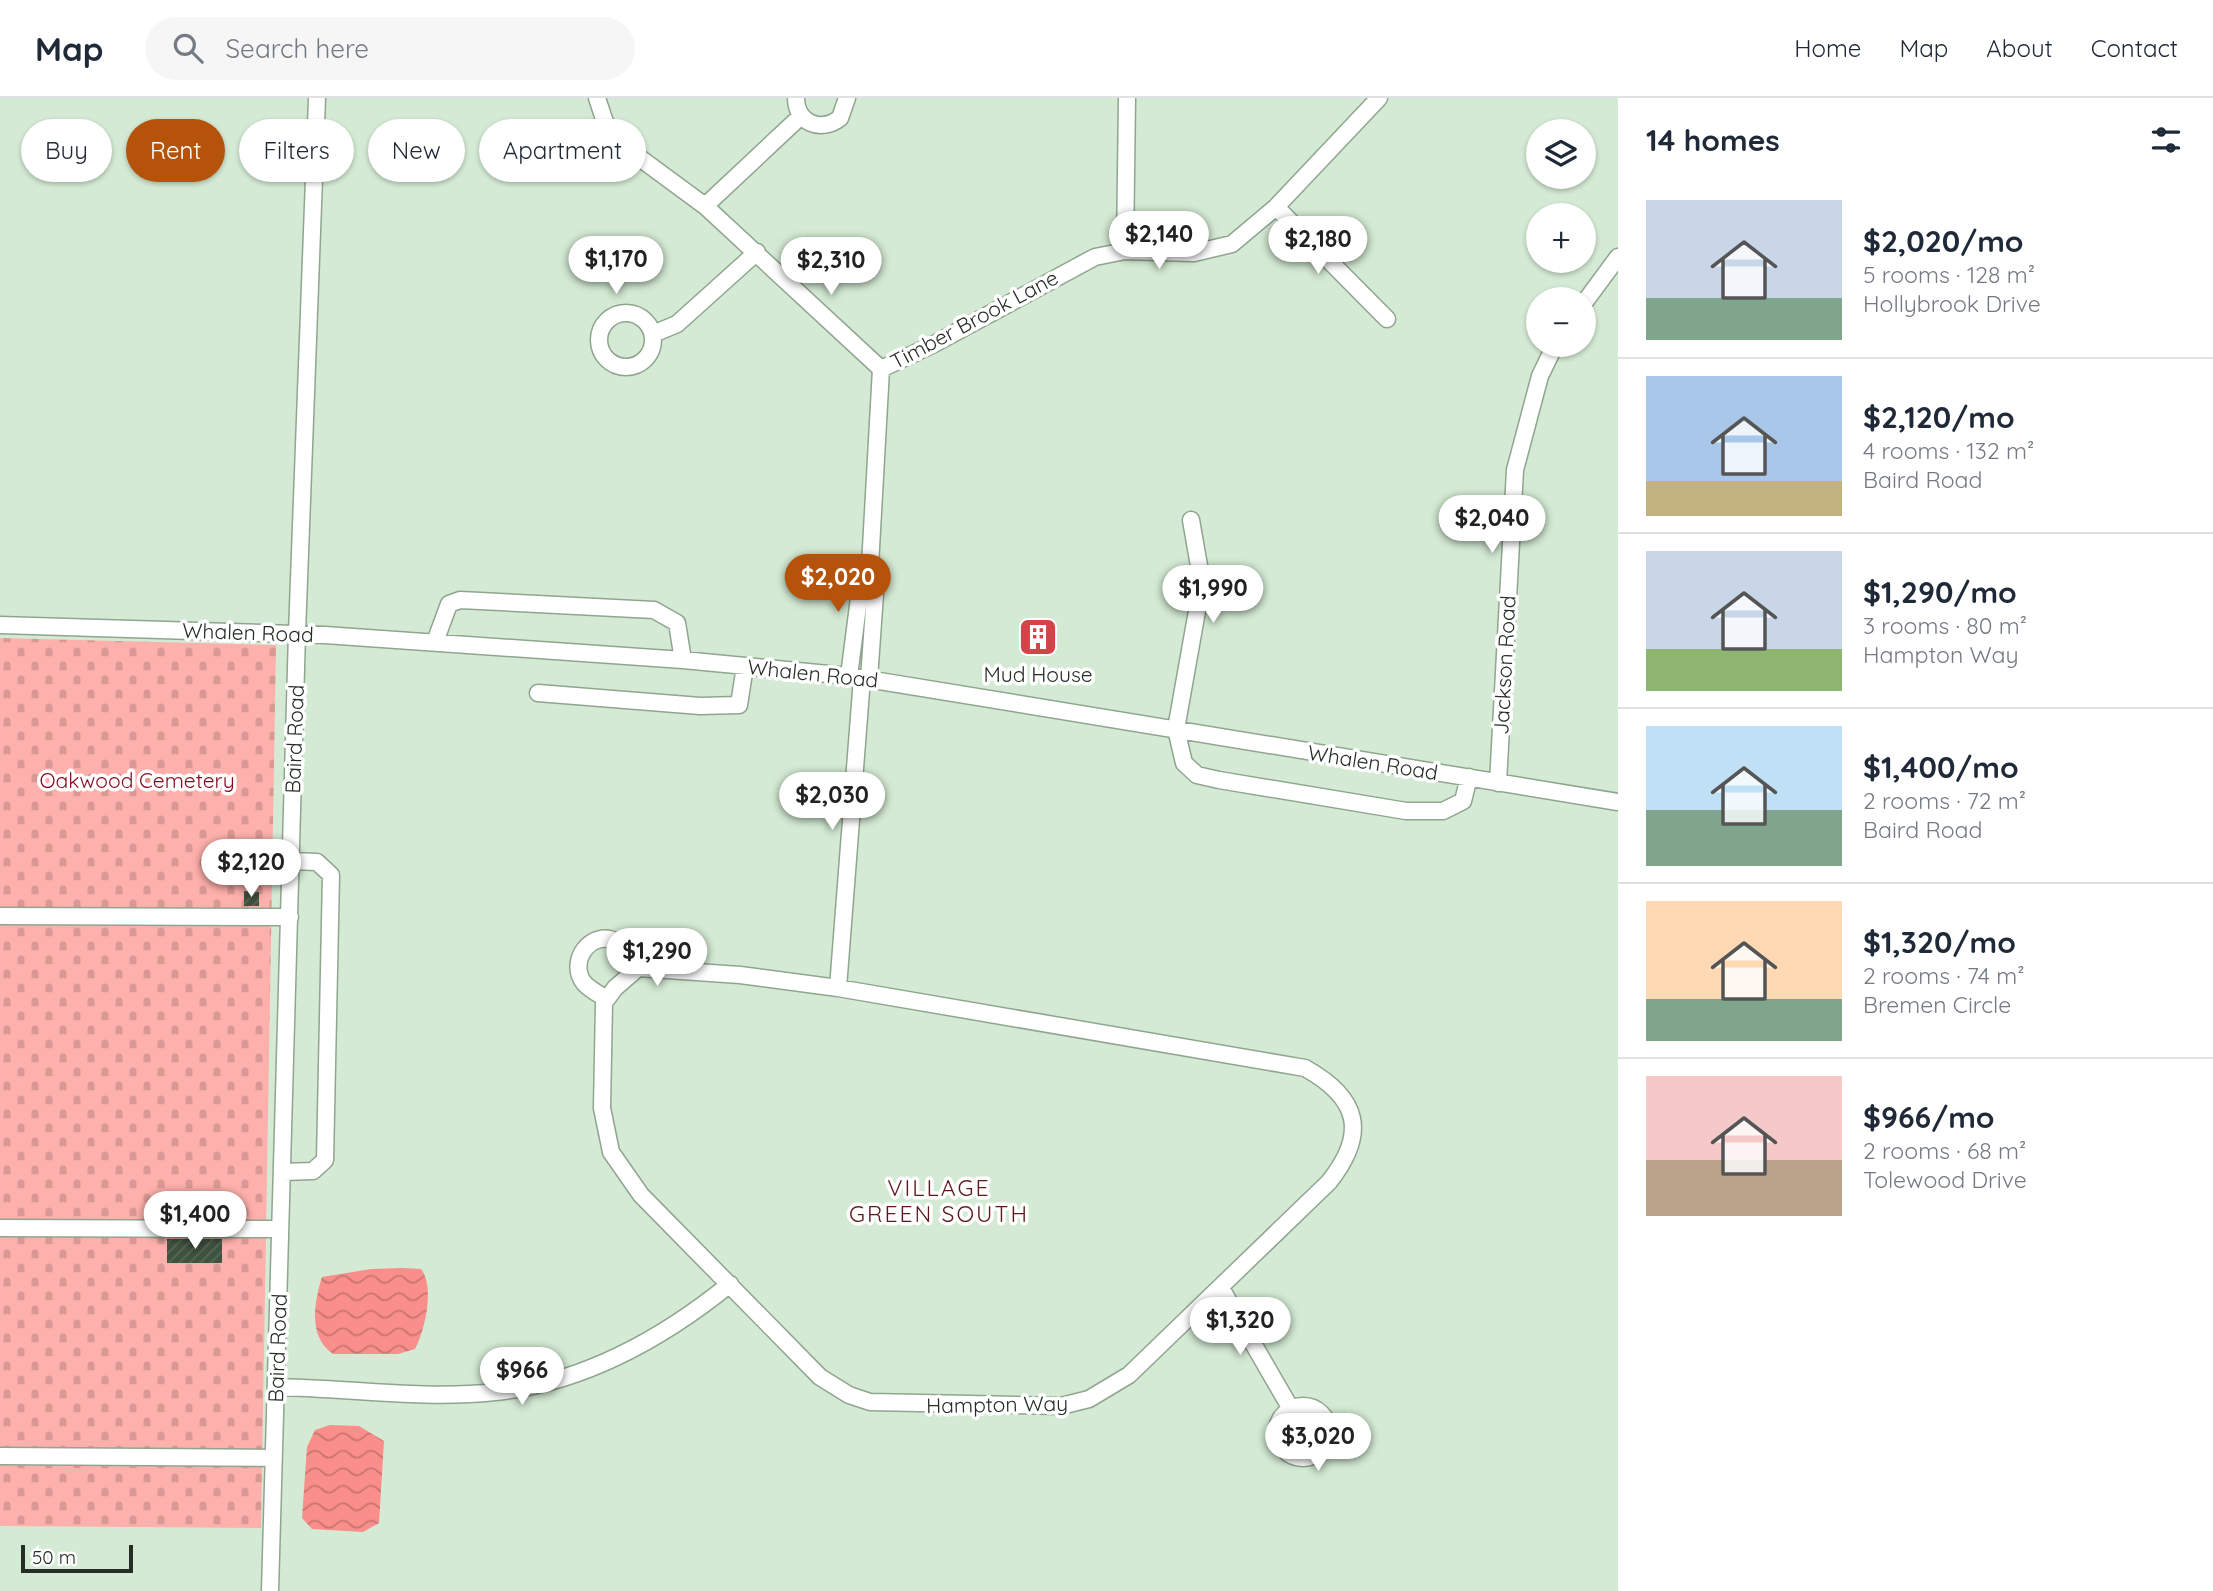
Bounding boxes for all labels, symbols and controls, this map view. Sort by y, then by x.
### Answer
search box [145,17,635,80]
text: Map [35,28,103,69]
icon: search [169,29,207,67]
text: Search here [225,32,369,65]
text: Home [1794,33,1861,63]
text: Map [1899,33,1948,63]
text: About [1986,33,2053,63]
text: Contact [2091,33,2178,63]
chip: Buy [21,119,112,182]
chip: Rent [126,119,225,182]
chip: Filters [239,119,354,182]
chip: New [368,119,465,182]
chip: Apartment [479,119,646,182]
map controls [1526,119,1596,357]
button: layers [1526,119,1596,189]
text: 14 homes [1646,121,1780,159]
icon: filters [2147,121,2185,159]
button: + [1526,203,1596,273]
pin: $2,140 [1102,212,1216,271]
pin: $2,180 [1261,216,1375,276]
text: $2,140 [1125,219,1193,248]
text: $2,020/mo [1863,222,2024,260]
text: $2,180 [1284,224,1352,253]
icon: home [1702,228,1786,312]
pin: $1,170 [559,236,673,296]
pin: $2,310 [774,238,888,297]
text: $1,170 [584,244,648,273]
text: $2,310 [797,245,865,274]
text: 5 rooms · 128 m² [1863,260,2035,289]
street label: Timber Brook Lane [886,264,1062,374]
button: − [1526,287,1596,357]
text: Hollybrook Drive [1863,289,2041,318]
text: $2,120/mo [1863,398,2015,436]
icon: home [1702,404,1786,488]
text: 4 rooms · 132 m² [1863,436,2034,465]
text: Baird Road [1863,465,1982,494]
pin: $2,040 [1435,496,1549,555]
text: $2,040 [1455,503,1529,532]
pin: $2,020 [781,554,895,614]
text: $2,020 [801,562,875,591]
pin: $1,990 [1156,566,1270,625]
text: $1,990 [1178,573,1248,602]
text: $1,290/mo [1863,573,2017,611]
icon: home [1702,579,1786,663]
street label: Jackson Road [1487,595,1521,735]
text: 3 rooms · 80 m² [1863,611,2027,640]
building icon: Mud House [1017,616,1059,658]
street label: Whalen Road [182,617,314,647]
text: Hampton Way [1863,640,2019,669]
street label: Whalen Road [746,653,880,693]
place label: Mud House [983,661,1093,687]
street label: Baird Road [279,684,309,794]
street label: Whalen Road [1306,739,1440,785]
text: $1,400/mo [1863,748,2019,786]
icon: home [1702,754,1786,838]
park label: Oakwood Cemetery [39,767,235,793]
pin: $2,030 [775,772,889,832]
text: $2,030 [795,780,869,809]
text: 2 rooms · 72 m² [1863,786,2026,815]
text: Baird Road [1863,815,1982,844]
pin: $2,120 [194,840,308,899]
text: $2,120 [217,847,285,876]
text: $1,320/mo [1863,923,2016,961]
pin: $1,290 [600,928,714,988]
icon: home [1702,929,1786,1013]
text: $1,290 [622,936,692,965]
text: 2 rooms · 74 m² [1863,961,2025,990]
text: Bremen Circle [1863,990,2011,1019]
text: $966/mo [1863,1098,1995,1136]
icon: home [1702,1104,1786,1188]
text: 2 rooms · 68 m² [1863,1136,2026,1165]
text: Tolewood Drive [1863,1165,2027,1194]
district label: VILLAGE GREEN SOUTH [849,1173,1029,1228]
pin: $1,400 [138,1192,252,1251]
text: $1,400 [160,1199,230,1228]
street label: Baird Road [262,1293,292,1403]
pin: $1,320 [1183,1298,1297,1357]
text: $1,320 [1206,1305,1274,1334]
pin: $966 [481,1348,563,1407]
text: $966 [496,1355,548,1384]
street label: Hampton Way [926,1390,1068,1418]
pin: $3,020 [1261,1414,1375,1473]
text: $3,020 [1281,1421,1355,1450]
scale bar [21,1542,133,1574]
text: 50 m [32,1545,76,1569]

